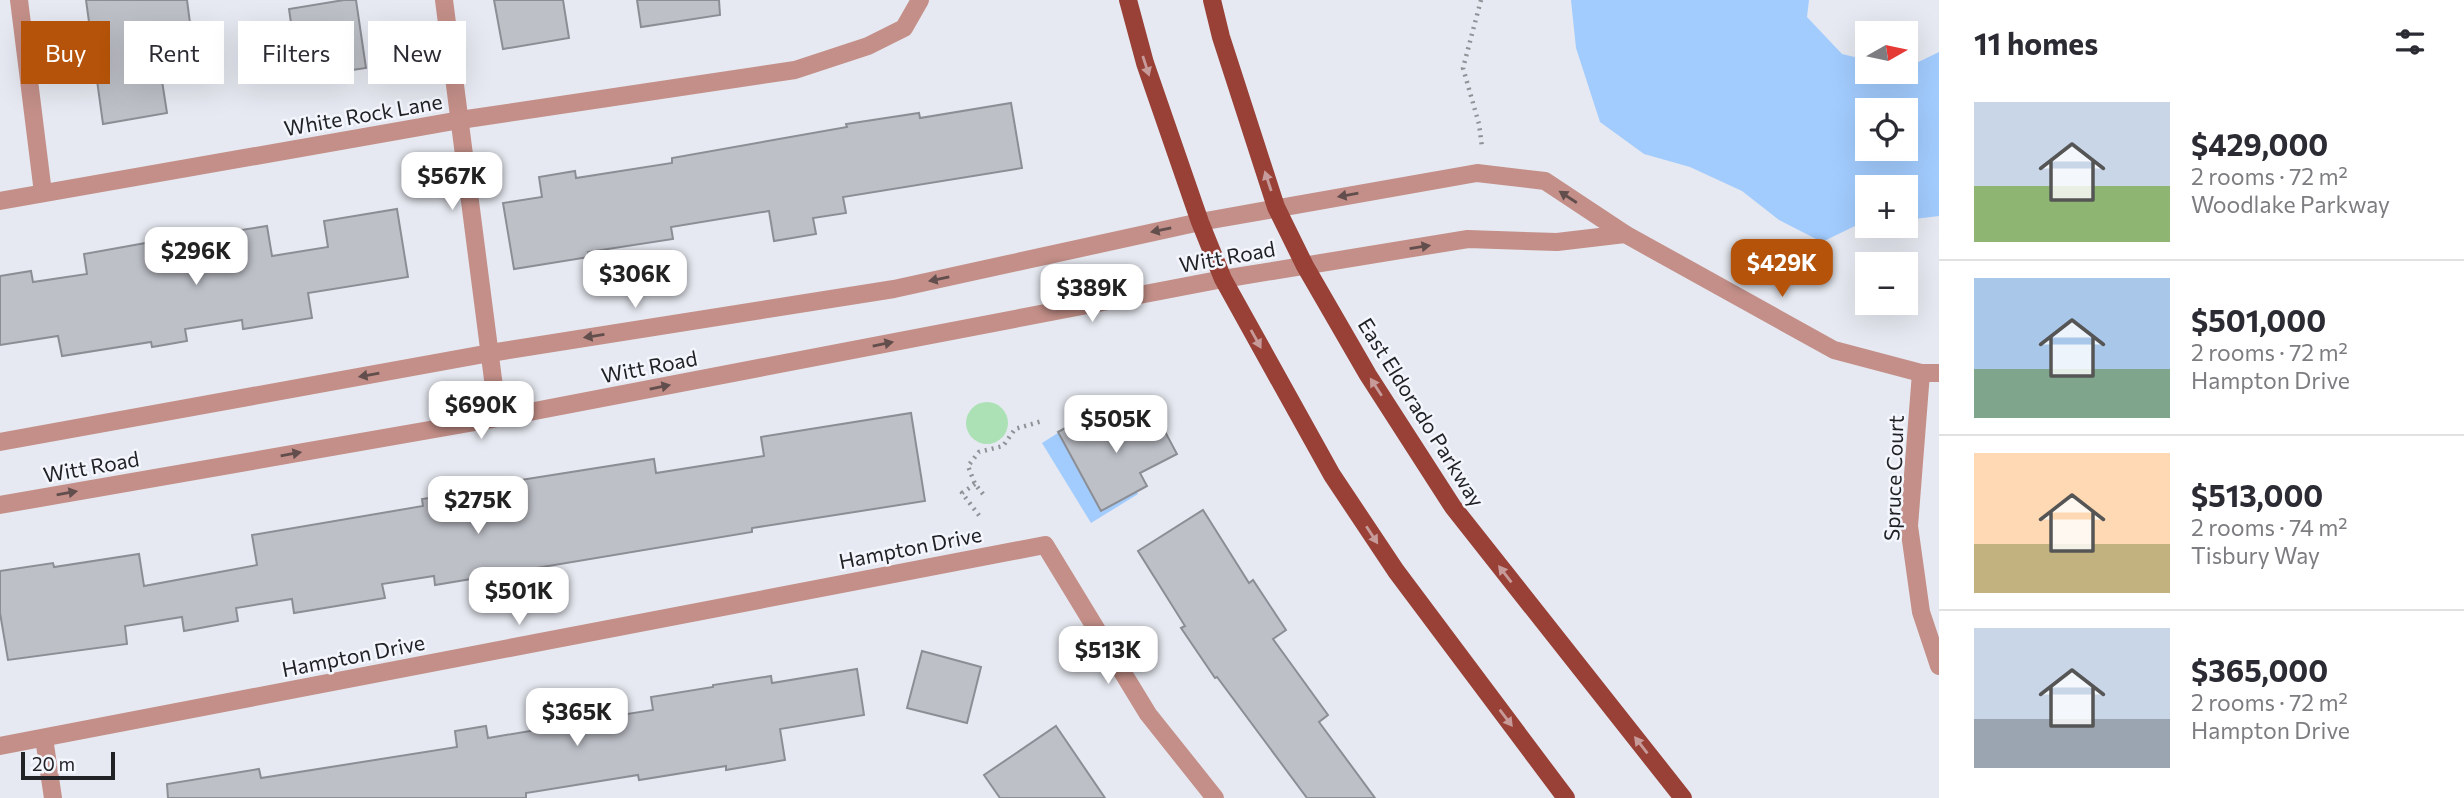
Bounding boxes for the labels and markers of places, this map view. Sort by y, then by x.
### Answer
pin: $567K [403,152,501,212]
pin: $296K [147,228,245,287]
pin: $429K [1733,240,1831,299]
pin: $306K [586,250,684,310]
pin: $389K [1043,264,1141,324]
pin: $690K [432,382,530,441]
pin: $505K [1067,396,1165,455]
pin: $275K [429,476,527,536]
pin: $501K [470,568,568,627]
pin: $513K [1059,626,1157,686]
pin: $365K [528,688,626,748]

